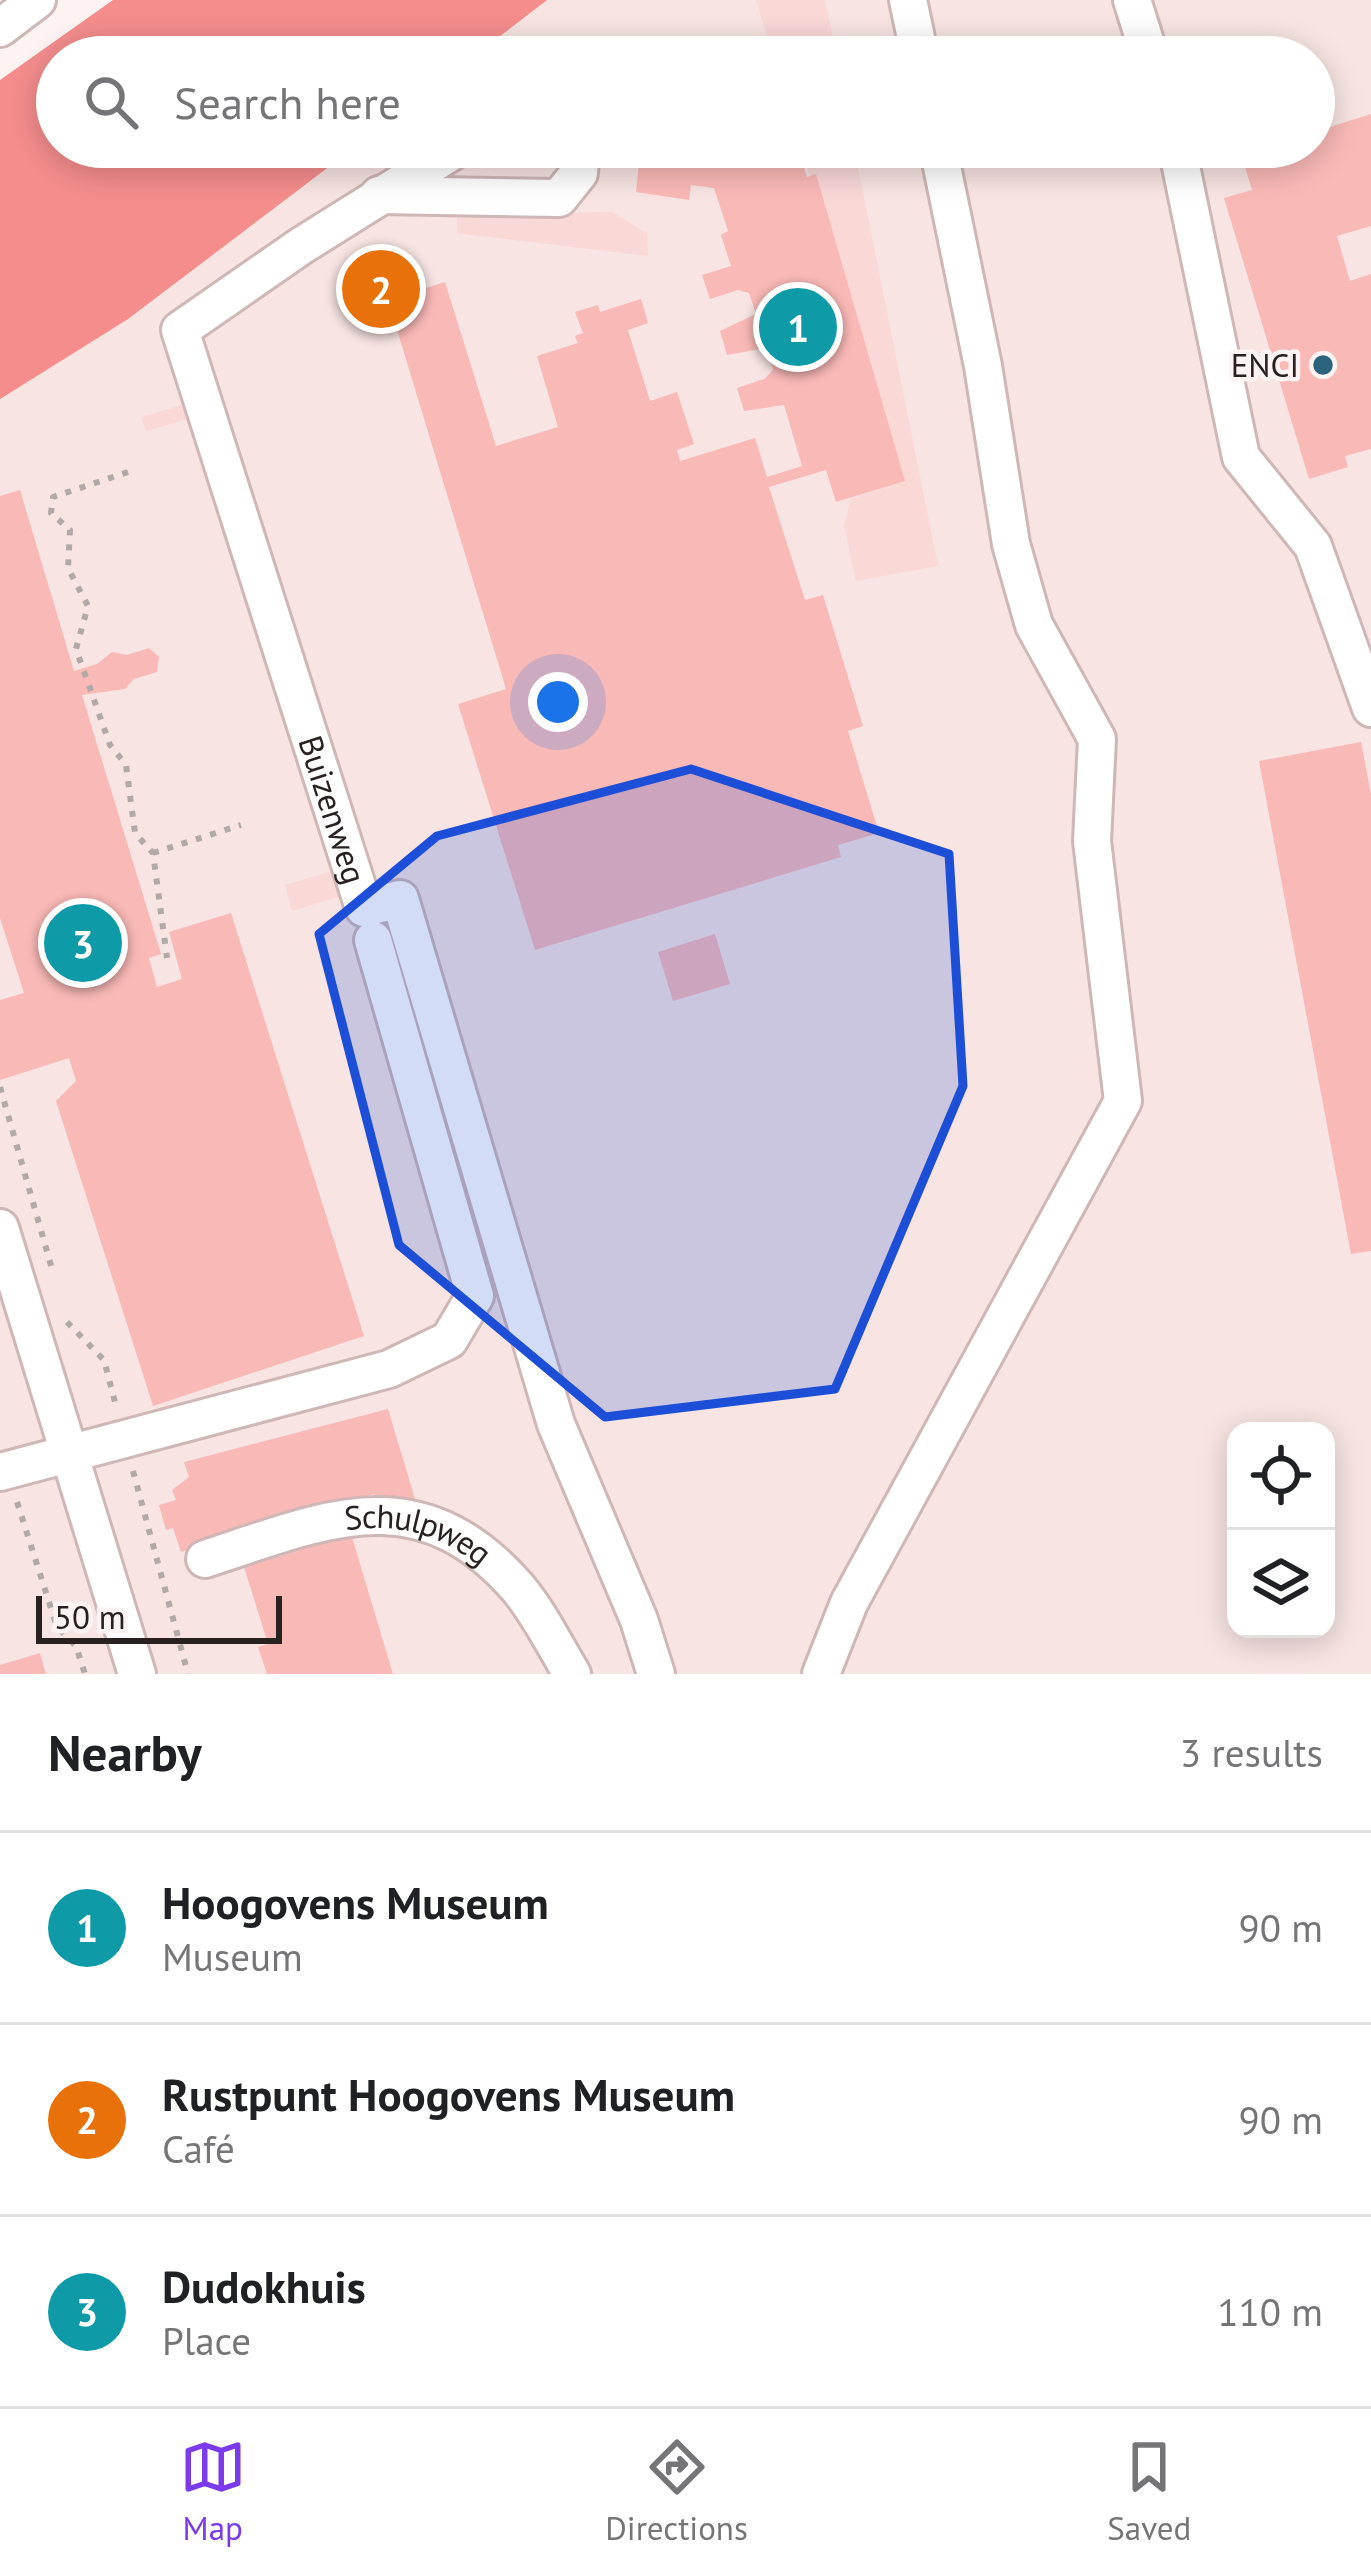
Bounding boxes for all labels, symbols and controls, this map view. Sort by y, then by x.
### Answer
search box [36,36,1335,168]
icon: search [78,69,144,135]
text: Search here [174,73,401,131]
pin: 2 [342,244,420,334]
pin: 1 [759,282,837,372]
place label: ENCI [1231,343,1299,386]
marker: ENCI [1310,352,1336,378]
your location [528,672,588,732]
street label: Buizenweg [289,730,377,889]
pin: 3 [44,898,122,988]
map controls [1227,1422,1335,1638]
button: locate [1227,1422,1335,1530]
street label: Schulpweg [342,1494,501,1574]
button: layers [1227,1530,1335,1638]
scale bar [36,1590,282,1643]
text: 50 m [54,1595,126,1638]
text: Nearby [48,1719,202,1785]
text: 3 results [1180,1727,1323,1778]
text: Hoogovens Museum [162,1873,549,1931]
text: 1 [76,1902,98,1953]
text: 90 m [1238,1902,1323,1953]
text: Museum [162,1931,303,1982]
text: Rustpunt Hoogovens Museum [162,2065,735,2123]
text: 2 [76,2094,98,2145]
text: 90 m [1238,2094,1323,2145]
text: Café [162,2123,235,2174]
text: Dudokhuis [162,2257,366,2315]
text: 3 [76,2286,98,2337]
text: 110 m [1217,2286,1323,2337]
text: Place [162,2315,251,2366]
tab: Map [180,2434,246,2549]
tab: Directions [605,2434,748,2549]
tab: Saved [1107,2434,1191,2549]

